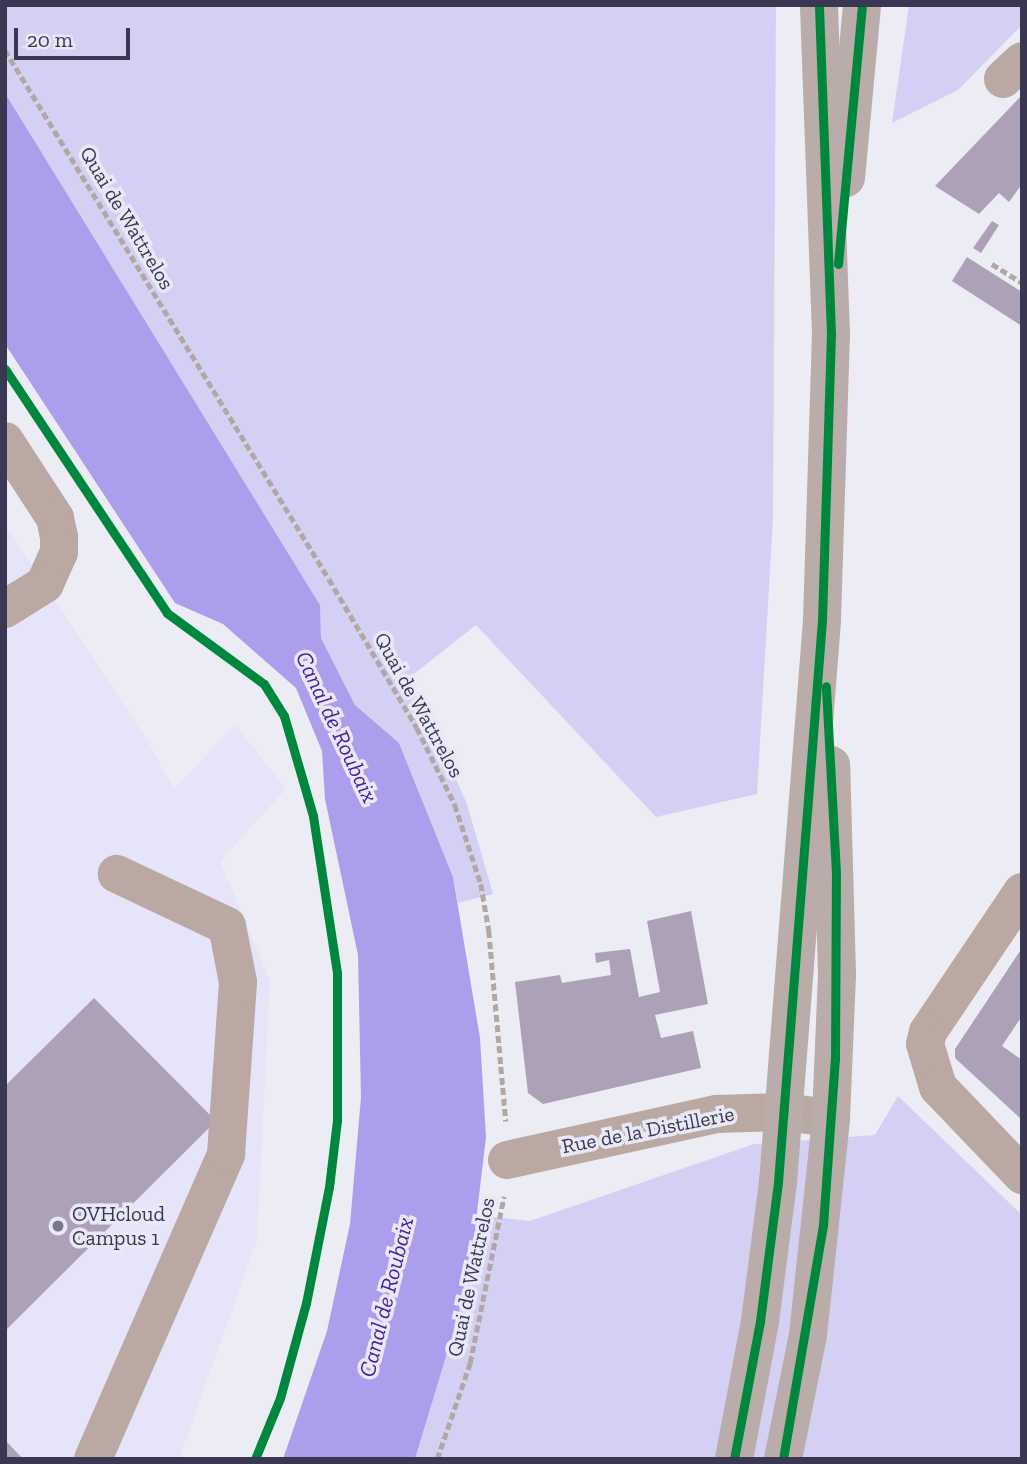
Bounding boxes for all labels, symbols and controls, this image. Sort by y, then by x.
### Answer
scale bar [18,14,133,58]
text: 20 m [27,27,73,52]
street label: Quai de Wattrelos [74,142,180,294]
street label: Quai de Wattrelos [369,628,469,782]
water label: Canal de Roubaix [290,647,384,807]
street label: Rue de la Distillerie [560,1101,736,1159]
street label: Quai de Wattrelos [442,1195,500,1359]
place label: OVHcloud Campus 1 [72,1201,165,1251]
water label: Canal de Roubaix [353,1214,419,1380]
marker: OVHcloud Campus 1 [50,1218,66,1234]

